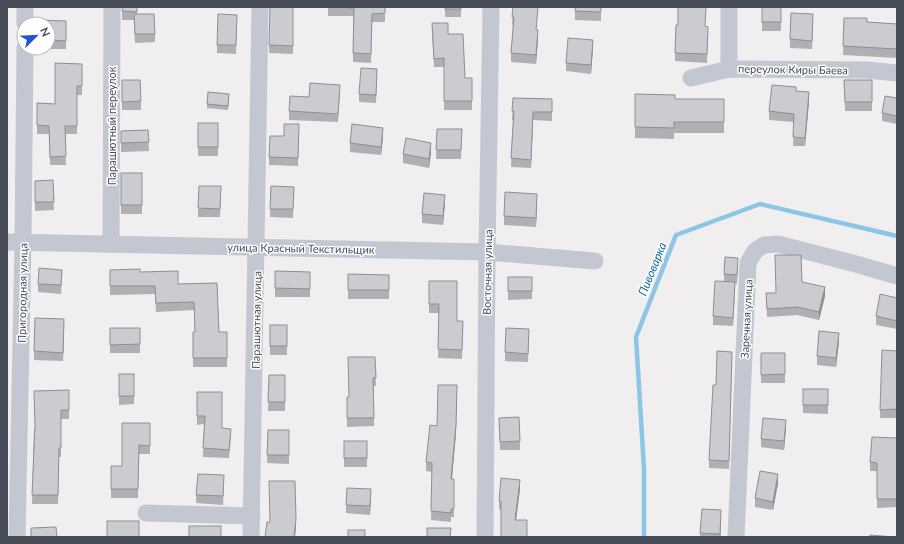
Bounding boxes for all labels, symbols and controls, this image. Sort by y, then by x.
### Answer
north arrow [16,16,56,56]
text: N [38,25,53,38]
street label: переулок Киры Баева [738,62,848,76]
street label: Парашютный переулок [105,66,118,185]
street label: Восточная улица [480,229,494,315]
street label: улица Красный Текстильщик [227,240,375,256]
water label: Пивоварка [635,240,669,298]
street label: Пригородная улица [15,243,29,343]
street label: Парашютная улица [249,271,263,369]
street label: Заречная улица [737,279,755,359]

